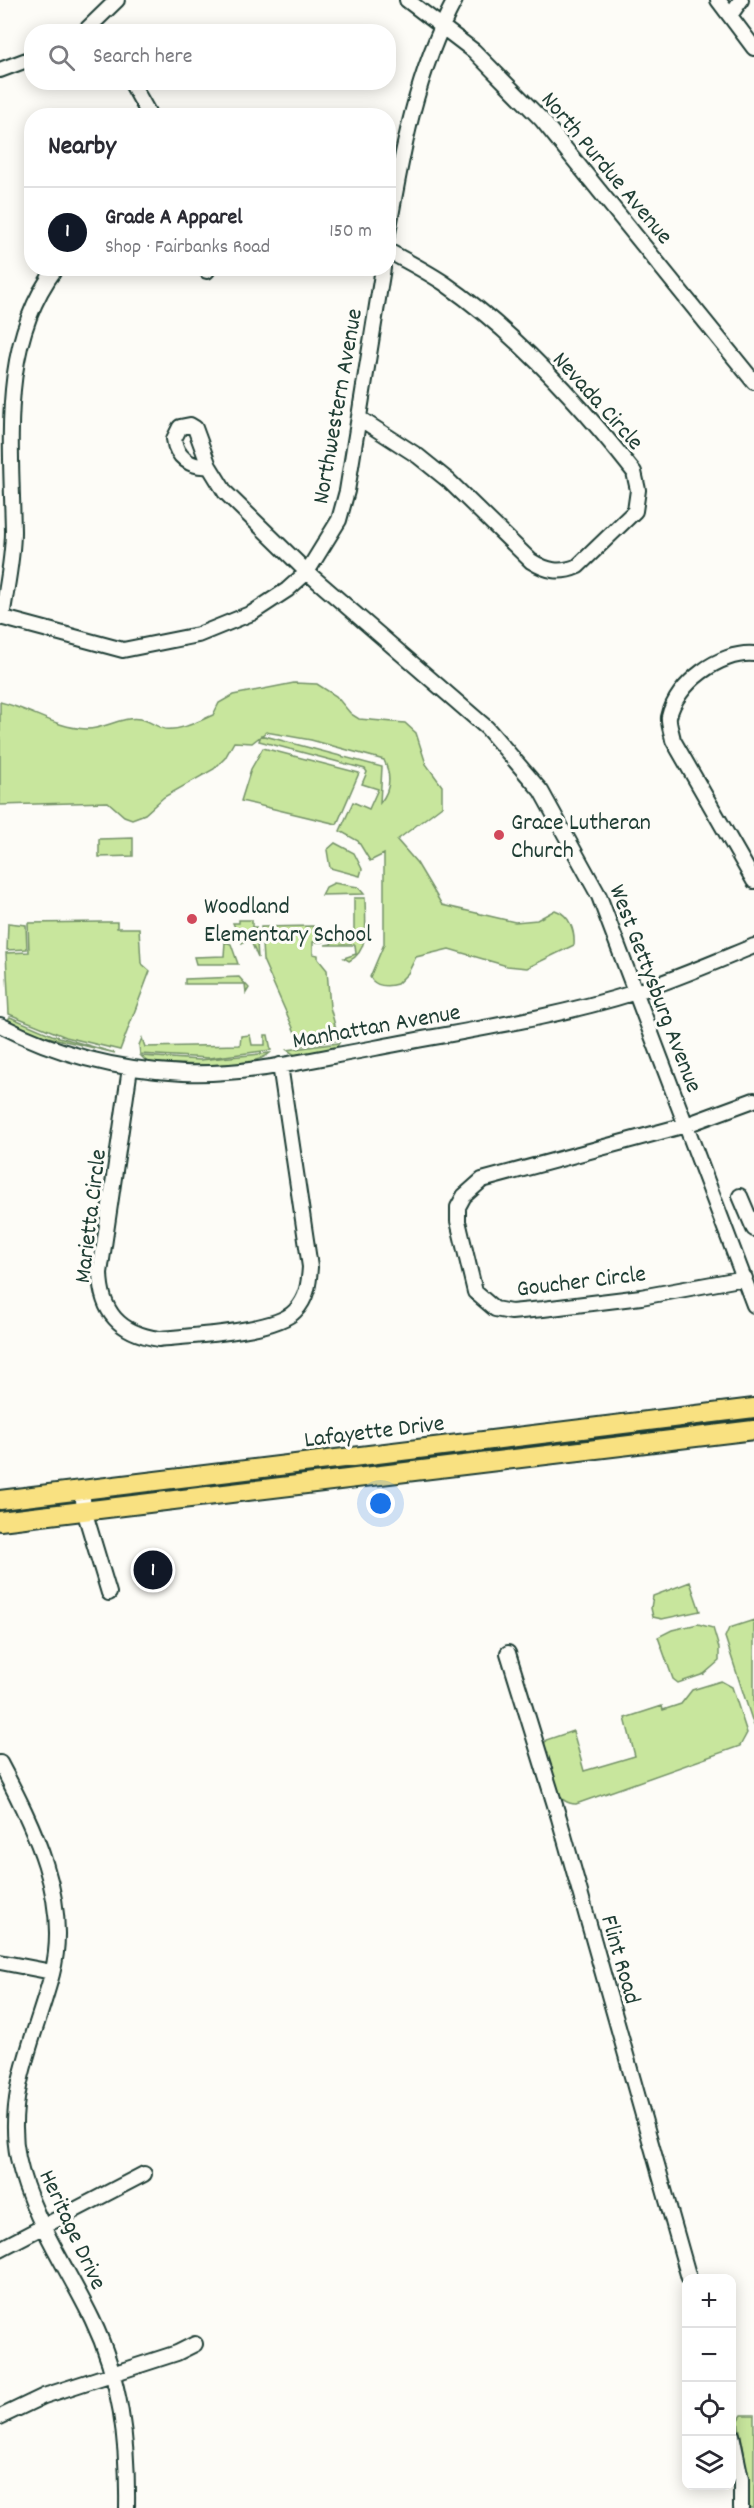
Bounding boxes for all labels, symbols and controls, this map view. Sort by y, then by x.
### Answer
search box [24,24,396,90]
icon: search [45,41,78,74]
text: Search here [93,42,192,73]
street label: North Purdue Avenue [532,85,680,253]
text: Nearby [48,129,116,166]
text: Grade A Apparel [105,203,242,234]
text: 1 [65,218,70,246]
text: 150 m [329,218,372,246]
text: Shop · Fairbanks Road [105,234,270,262]
street label: Northwestern Avenue [305,306,373,507]
street label: Nevada Circle [543,345,650,459]
place label: Grace Lutheran Church [511,807,651,869]
marker: Grace Lutheran Church [492,828,506,842]
street label: West Gettysburg Avenue [599,880,710,1098]
place label: Woodland Elementary School [204,891,372,953]
marker: Woodland Elementary School [185,912,199,926]
street label: Manhattan Avenue [290,996,463,1059]
street label: Marietta Circle [67,1147,117,1285]
street label: Goucher Circle [515,1258,648,1308]
street label: Lafayette Drive [302,1408,446,1458]
your location [366,1489,395,1518]
pin: 1 [134,1548,172,1592]
street label: Flint Road [590,1911,648,2008]
street label: Heritage Drive [29,2165,114,2296]
map controls [682,2274,736,2490]
button: + [682,2274,736,2328]
button: − [682,2328,736,2382]
button: locate [682,2382,736,2436]
button: layers [682,2436,736,2490]

